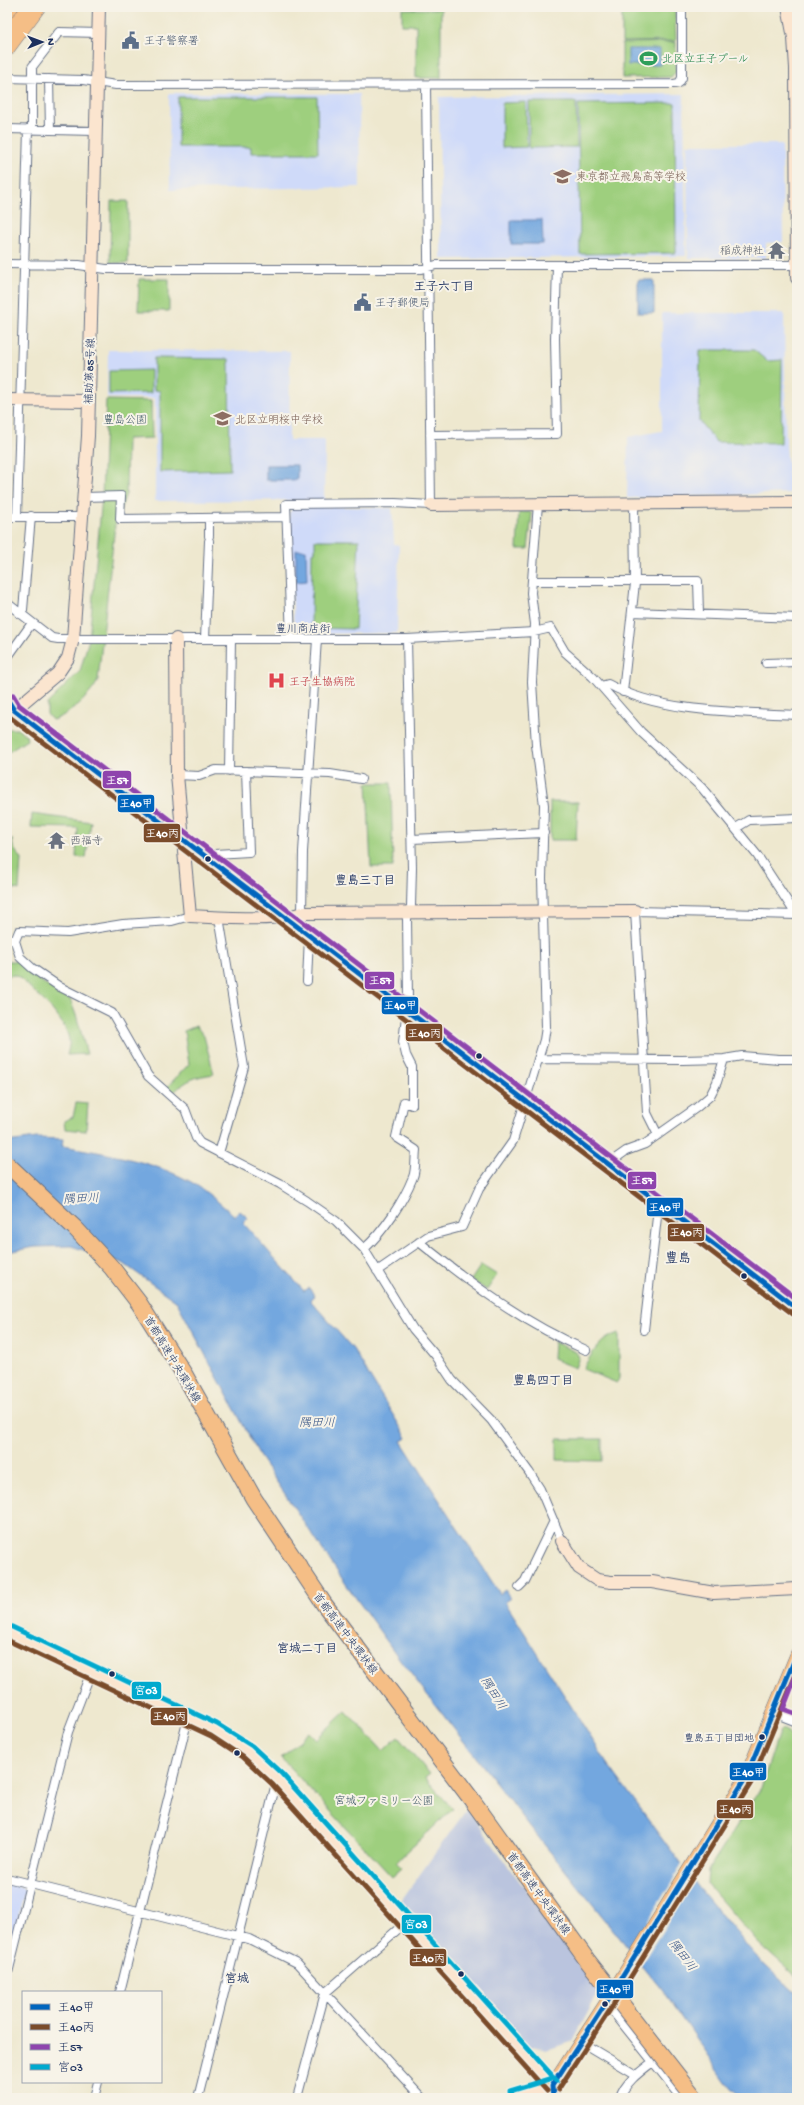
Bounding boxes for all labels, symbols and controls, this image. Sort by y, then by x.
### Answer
north arrow [22,22,62,62]
public building icon: 王子警察署 [121,30,141,50]
place label: 王子警察署 [144,35,199,48]
text: N [44,38,56,46]
sports icon: 北区立王子プール [639,48,659,68]
place label: 北区立王子プール [662,53,749,66]
school or university icon: 東京都立飛鳥高等学校 [553,166,573,186]
place label: 東京都立飛鳥高等学校 [576,171,686,184]
temple icon: 稲成神社 [767,240,787,260]
place label: 稲成神社 [720,245,764,258]
district label: 王子六丁目 [414,280,474,295]
public building icon: 王子郵便局 [352,292,372,312]
place label: 王子郵便局 [375,297,430,310]
street label: 補助第85号線 [83,337,98,405]
school or university icon: 北区立明桜中学校 [212,409,232,429]
park label: 豊島公園 [103,414,147,427]
place label: 北区立明桜中学校 [235,414,323,427]
street label: 豊川商店街 [276,623,331,636]
hospital icon: 王子生協病院 [266,671,286,691]
place label: 王子生協病院 [289,676,355,689]
line badge: 王57 [102,770,132,789]
text: 王57 [106,776,130,788]
line badge: 王40甲 [117,794,155,813]
text: 王40甲 [119,798,153,811]
line badge: 王40丙 [143,823,181,843]
text: 王40丙 [145,828,179,841]
temple icon: 西福寺 [47,830,67,850]
place label: 西福寺 [70,835,103,848]
unlabelled marker [203,854,213,864]
district label: 豊島三丁目 [335,874,395,889]
line badge: 王57 [364,971,395,990]
text: 王57 [369,976,393,988]
line badge: 王40甲 [381,996,419,1015]
text: 王40甲 [383,1000,417,1013]
line badge: 王40丙 [405,1023,443,1042]
text: 王40丙 [407,1028,441,1041]
unlabelled marker [474,1051,484,1061]
line badge: 王57 [627,1171,657,1190]
text: 王57 [631,1176,655,1188]
water label: 隅田川 [63,1191,99,1208]
line badge: 王40甲 [646,1197,684,1217]
text: 王40甲 [648,1202,682,1215]
line badge: 王40丙 [667,1223,705,1242]
text: 王40丙 [669,1227,703,1240]
district label: 豊島 [665,1251,691,1267]
unlabelled marker [739,1271,749,1281]
street label: 首都高速中央環状線 [141,1314,203,1406]
district label: 豊島四丁目 [513,1374,573,1389]
water label: 隅田川 [299,1416,335,1431]
street label: 首都高速中央環状線 [310,1590,380,1677]
district label: 宮城二丁目 [277,1642,337,1657]
unlabelled marker [107,1669,117,1679]
water label: 隅田川 [477,1675,509,1713]
line badge: 宮03 [131,1681,162,1700]
text: 宮03 [135,1685,158,1698]
line badge: 王40丙 [150,1707,188,1726]
text: 王40丙 [152,1711,186,1724]
marker: 豊島五丁目団地 [757,1732,767,1742]
place label: 豊島五丁目団地 [684,1733,754,1745]
unlabelled marker [232,1748,242,1758]
line badge: 王40甲 [729,1762,767,1781]
text: 王40甲 [731,1767,765,1780]
park label: 宮城ファミリー公園 [335,1795,434,1808]
line badge: 王40丙 [716,1799,754,1819]
text: 王40丙 [718,1804,752,1817]
street label: 首都高速中央環状線 [503,1850,572,1938]
line badge: 宮03 [401,1914,432,1934]
text: 宮03 [405,1919,428,1932]
water label: 隅田川 [665,1937,699,1975]
line badge: 王40丙 [409,1948,447,1967]
text: 王40丙 [411,1953,445,1966]
unlabelled marker [456,1969,466,1979]
district label: 宮城 [225,1972,249,1987]
line badge: 王40甲 [596,1979,634,1999]
text: 王40甲 [598,1984,632,1997]
legend [22,1991,162,2083]
unlabelled marker [600,1999,610,2009]
text: 王40甲 [58,2001,95,2016]
text: 王40丙 [58,2022,95,2036]
text: 王57 [58,2042,83,2056]
text: 宮03 [58,2061,83,2076]

